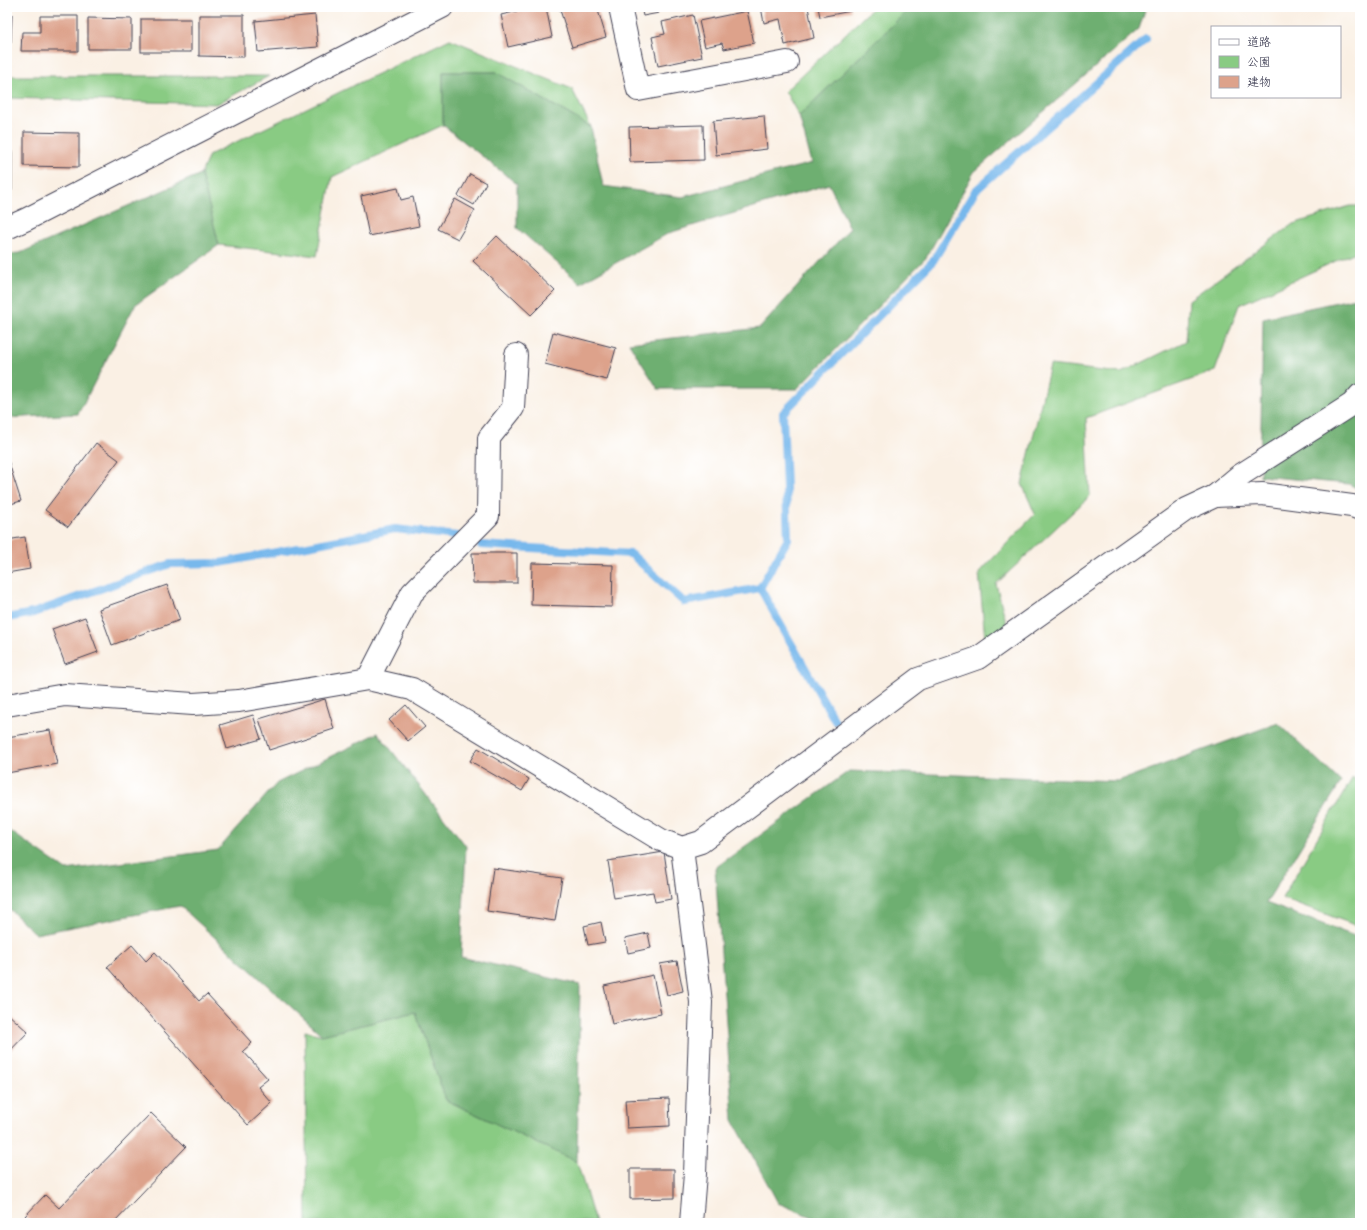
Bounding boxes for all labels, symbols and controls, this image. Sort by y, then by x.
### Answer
legend [1211,26,1341,98]
text: 道路 [1247,32,1271,50]
text: 公園 [1247,52,1271,70]
text: 建物 [1247,72,1271,90]

